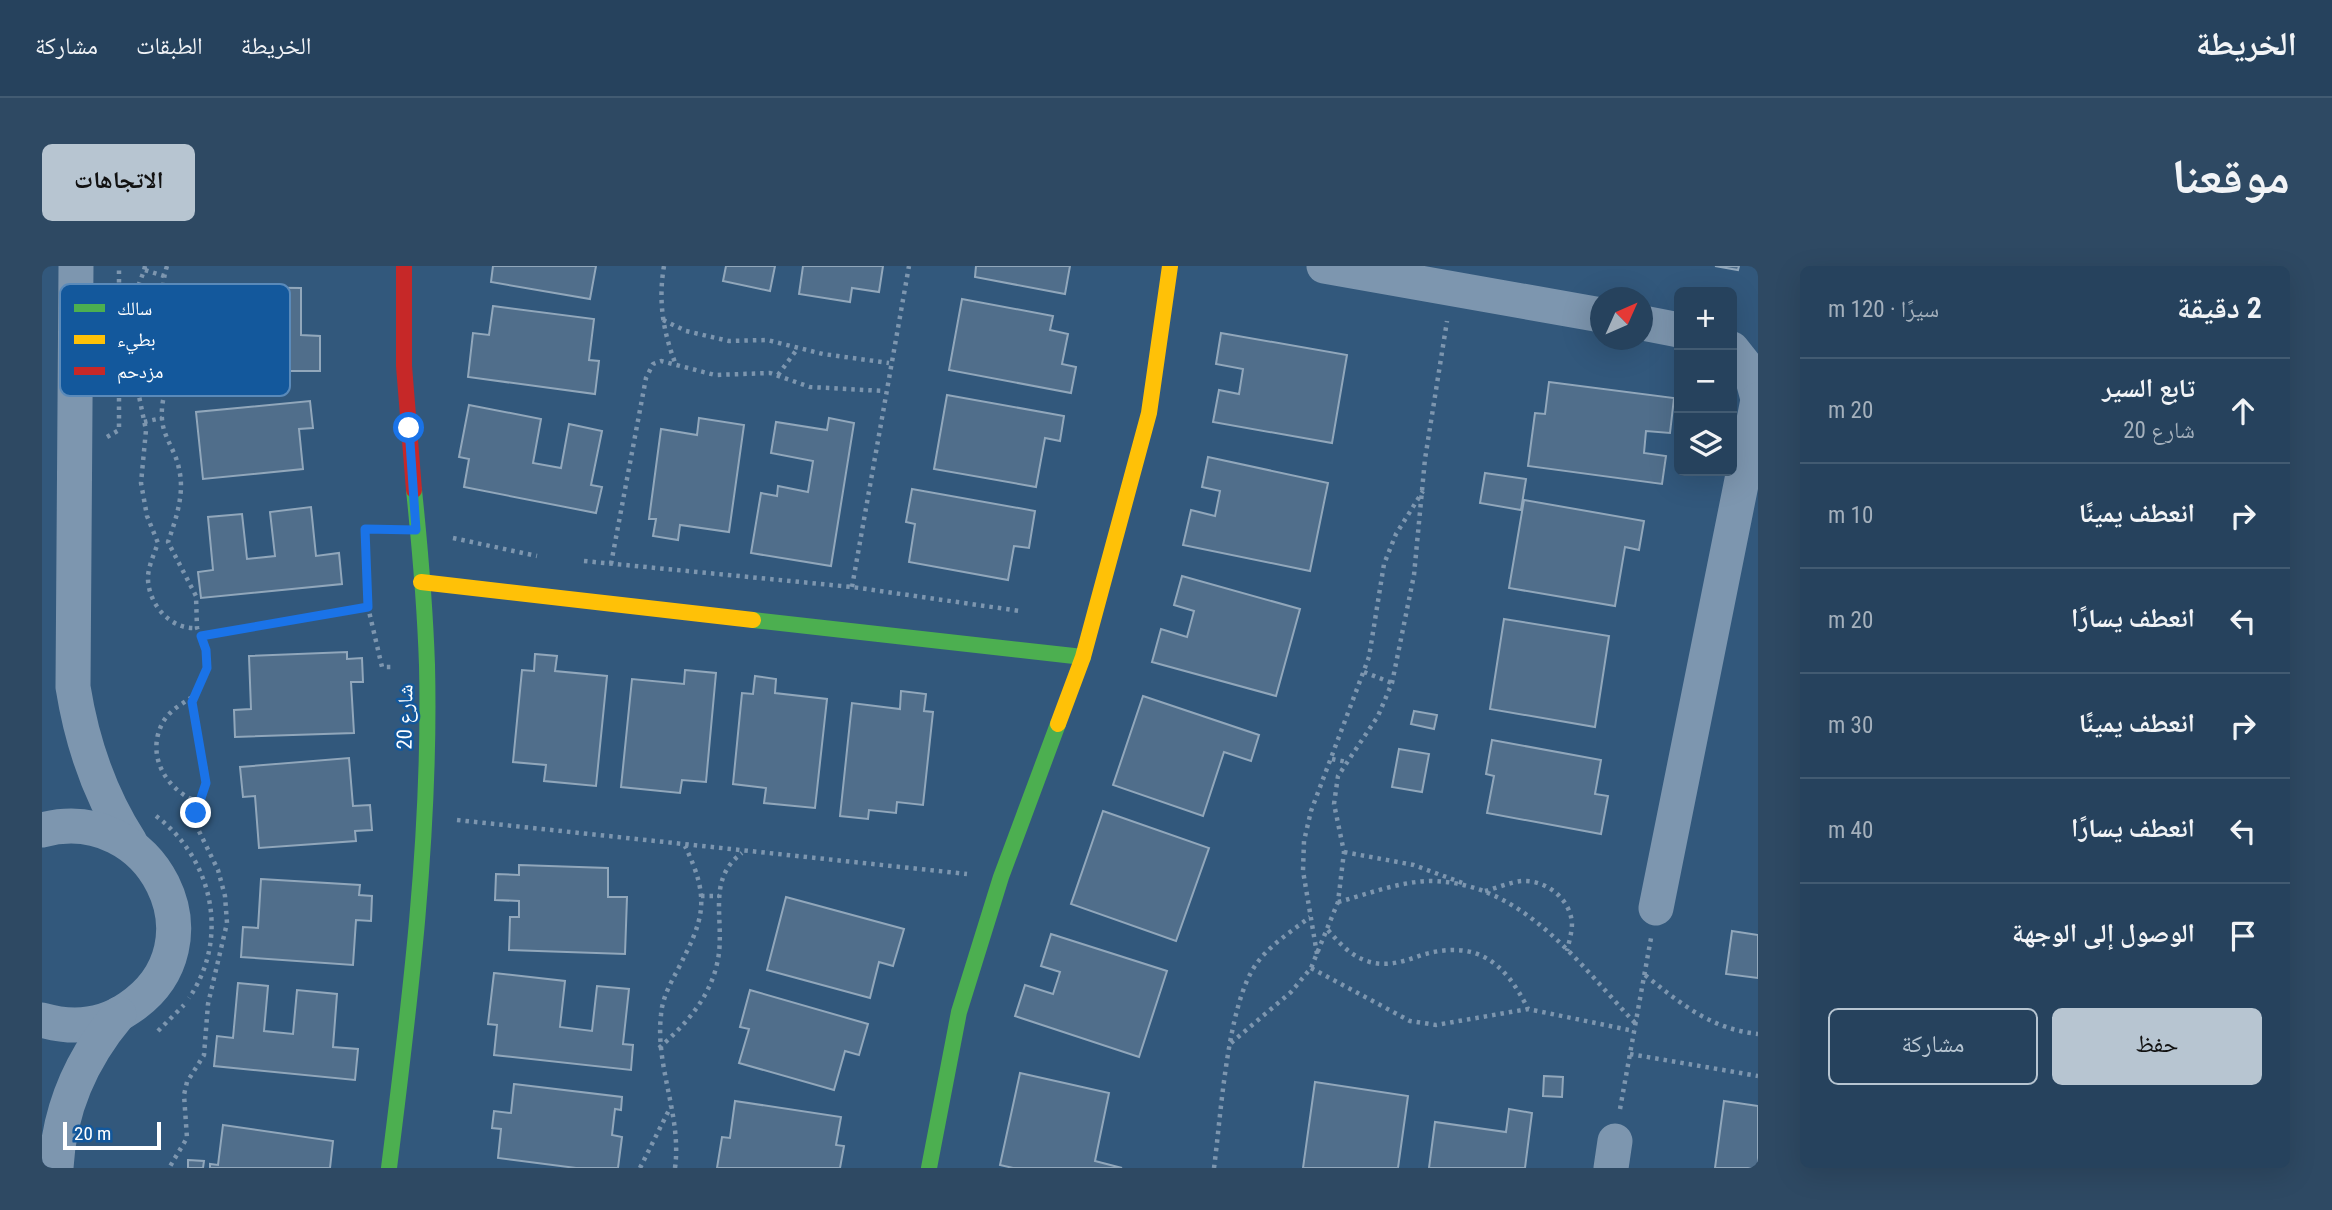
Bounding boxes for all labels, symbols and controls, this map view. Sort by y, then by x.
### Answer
text: الخريطة [2196,24,2297,63]
text: مشاركة [35,32,98,60]
text: الطبقات [136,32,203,60]
text: الخريطة [241,32,311,60]
button: الاتجاهات [42,144,195,221]
text: موقعنا [2172,148,2290,205]
legend [60,284,290,396]
north arrow [1590,287,1653,350]
map controls [1674,287,1737,476]
button: + [1674,287,1737,350]
text: 2 دقيقة [2177,290,2262,325]
text: سيرًا · 120 m [1828,296,1939,323]
text: سالك [117,297,152,320]
text: بطيء [117,328,156,355]
button: − [1674,350,1737,413]
text: مزدحم [117,360,163,384]
text: تابع السير [2102,373,2195,403]
icon: ahead [2224,392,2262,430]
text: 20 m [1828,397,1873,424]
route start [393,412,424,443]
button: layers [1674,413,1737,476]
text: شارع 20 [2123,417,2195,444]
icon: right [2224,497,2262,535]
text: انعطف يمينًا [2079,498,2195,528]
text: 10 m [1828,502,1873,529]
icon: left [2224,602,2262,640]
text: انعطف يسارًا [2071,603,2195,633]
text: 20 m [1828,607,1873,634]
street label: شارع 20 [392,684,419,750]
icon: right [2224,707,2262,745]
text: انعطف يمينًا [2079,708,2195,738]
text: 30 m [1828,712,1873,739]
route end [180,797,211,828]
icon: left [2224,812,2262,850]
text: انعطف يسارًا [2071,813,2195,843]
text: 40 m [1828,817,1873,844]
icon: arrive [2224,917,2262,955]
text: الوصول إلى الوجهة [2012,918,2195,948]
button: مشاركة [1828,1008,2038,1085]
button: حفظ [2052,1008,2262,1085]
scale bar [63,1119,161,1151]
text: 20 m [74,1122,111,1145]

